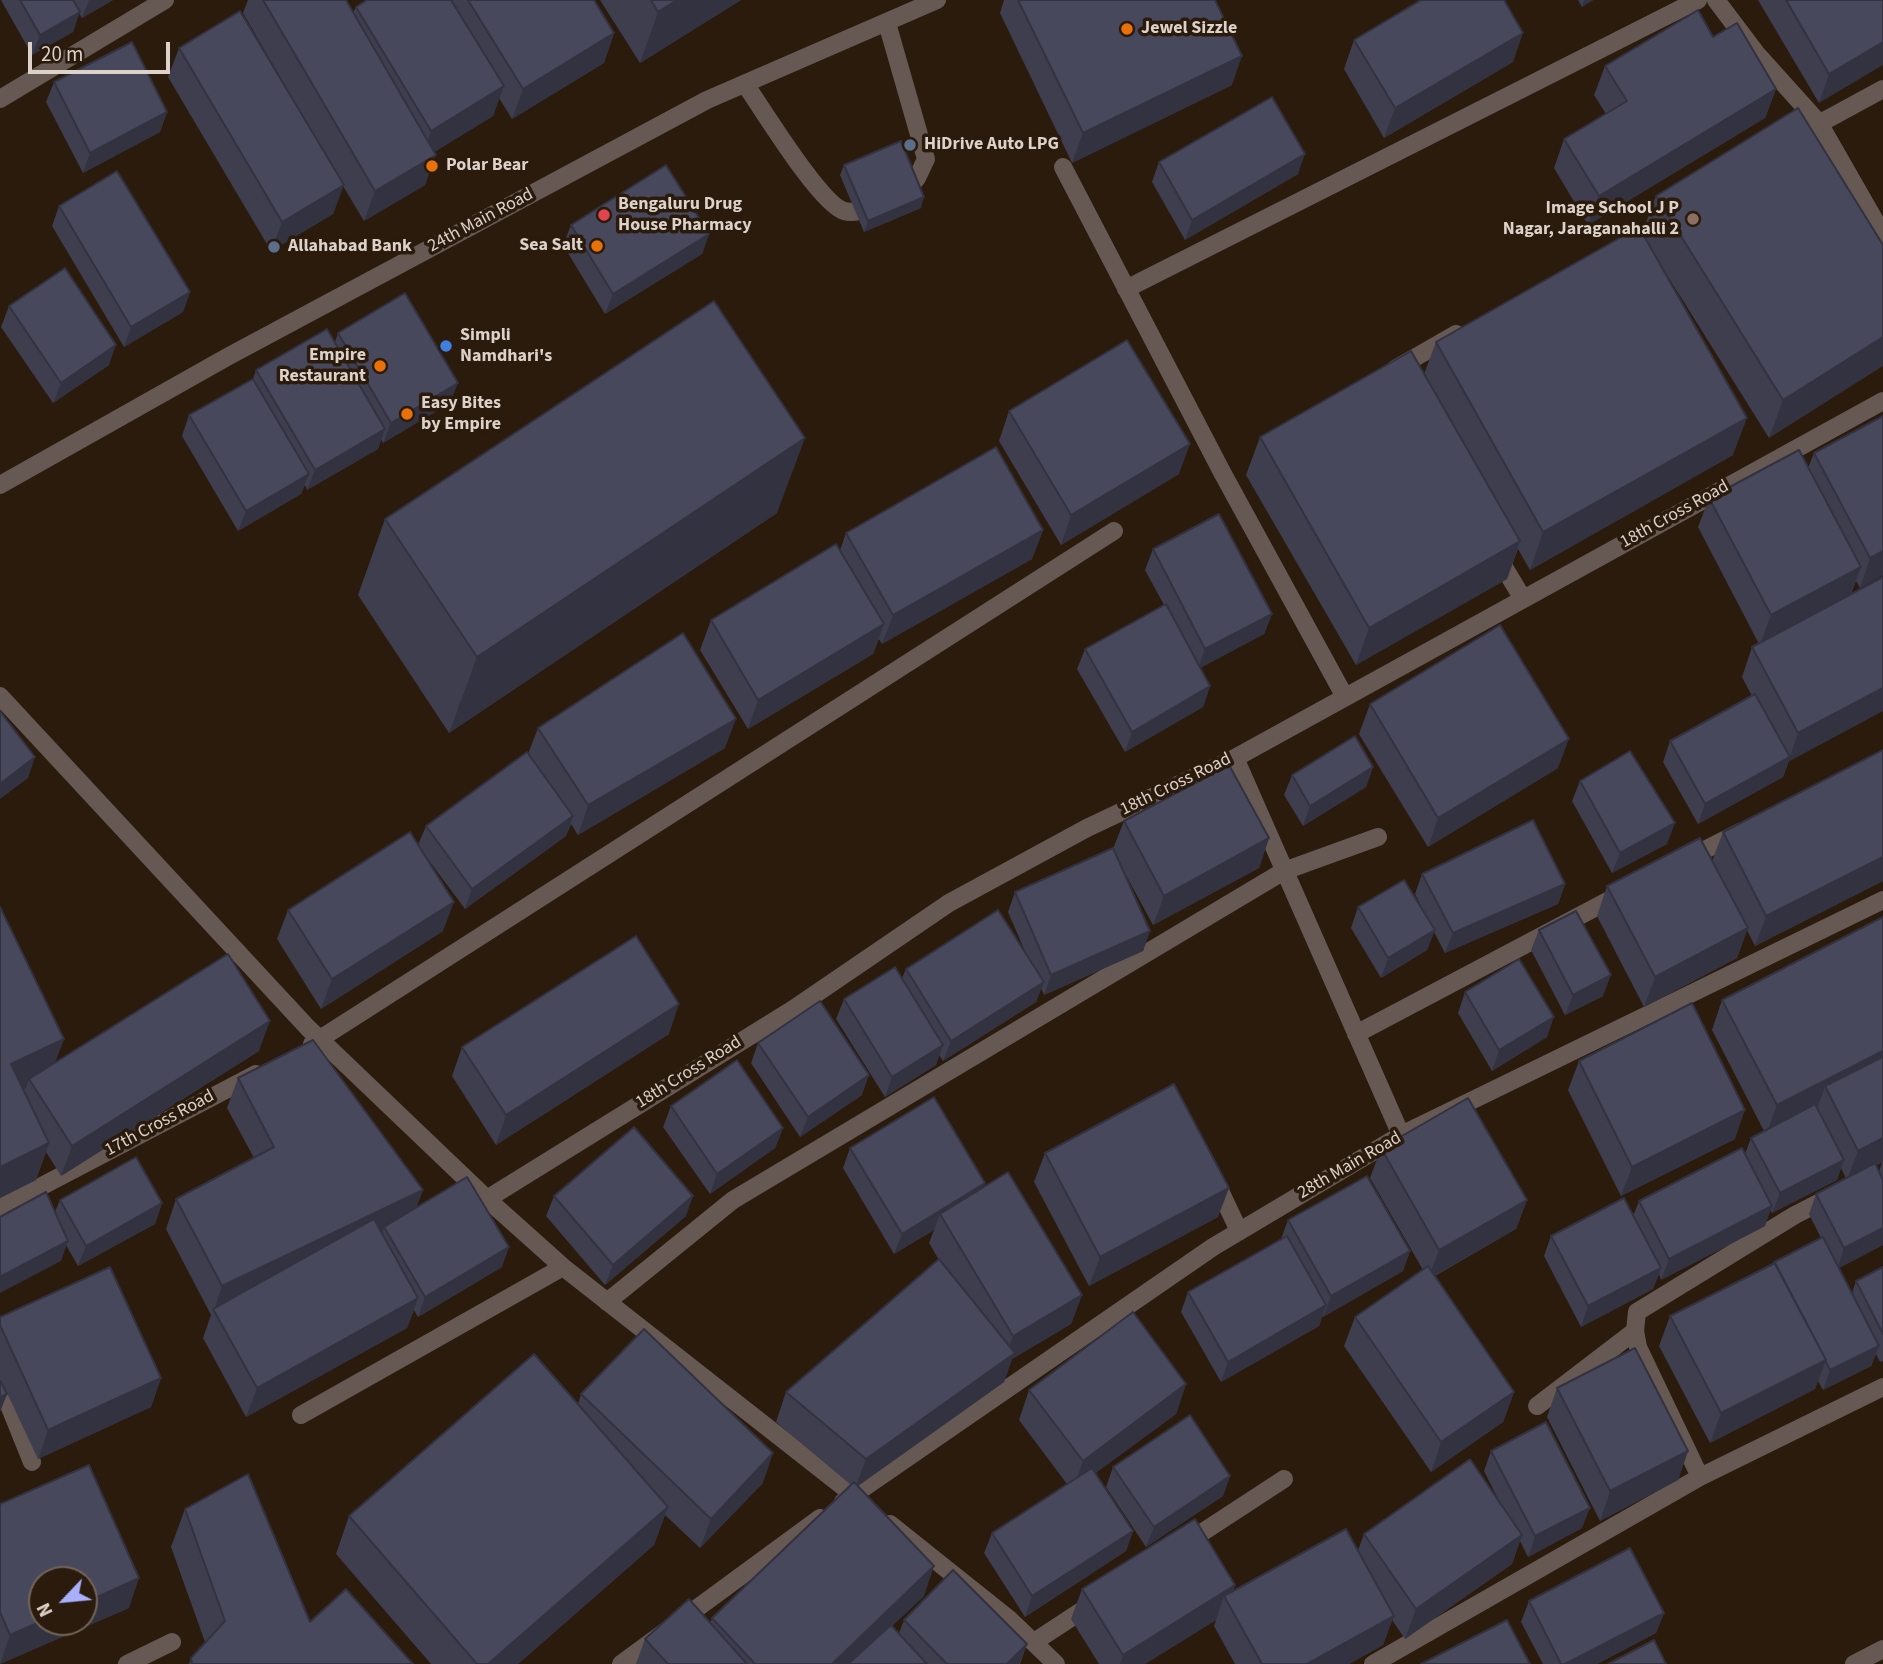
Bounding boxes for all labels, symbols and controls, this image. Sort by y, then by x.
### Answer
place label: Jewel Sizzle [1141,18,1237,40]
marker: Jewel Sizzle [1119,21,1135,37]
scale bar [32,28,173,72]
text: 20 m [41,39,83,69]
place label: HiDrive Auto LPG [924,134,1059,156]
marker: HiDrive Auto LPG [902,137,918,153]
place label: Polar Bear [446,155,528,177]
marker: Polar Bear [424,158,440,174]
street label: 24th Main Road [425,184,537,258]
place label: Bengaluru Drug House Pharmacy [618,194,752,236]
place label: Image School J P Nagar, Jaraganahalli 2 [1503,198,1679,241]
marker: Bengaluru Drug House Pharmacy [596,207,612,223]
marker: Image School J P Nagar, Jaraganahalli 2 [1685,211,1701,227]
place label: Sea Salt [519,235,583,257]
place label: Allahabad Bank [288,236,412,258]
marker: Sea Salt [589,238,605,254]
marker: Allahabad Bank [266,239,282,255]
place label: Simpli Namdhari's [460,325,552,368]
marker: Simpli Namdhari's [438,338,454,354]
place label: Empire Restaurant [279,345,366,388]
marker: Empire Restaurant [372,358,388,374]
place label: Easy Bites by Empire [421,393,501,436]
marker: Easy Bites by Empire [399,406,415,422]
street label: 18th Cross Road [1617,476,1733,554]
street label: 18th Cross Road [1117,749,1235,821]
street label: 18th Cross Road [632,1032,746,1114]
street label: 17th Cross Road [102,1086,218,1162]
street label: 28th Main Road [1294,1128,1406,1204]
north arrow [28,1566,98,1636]
text: N [31,1598,60,1621]

